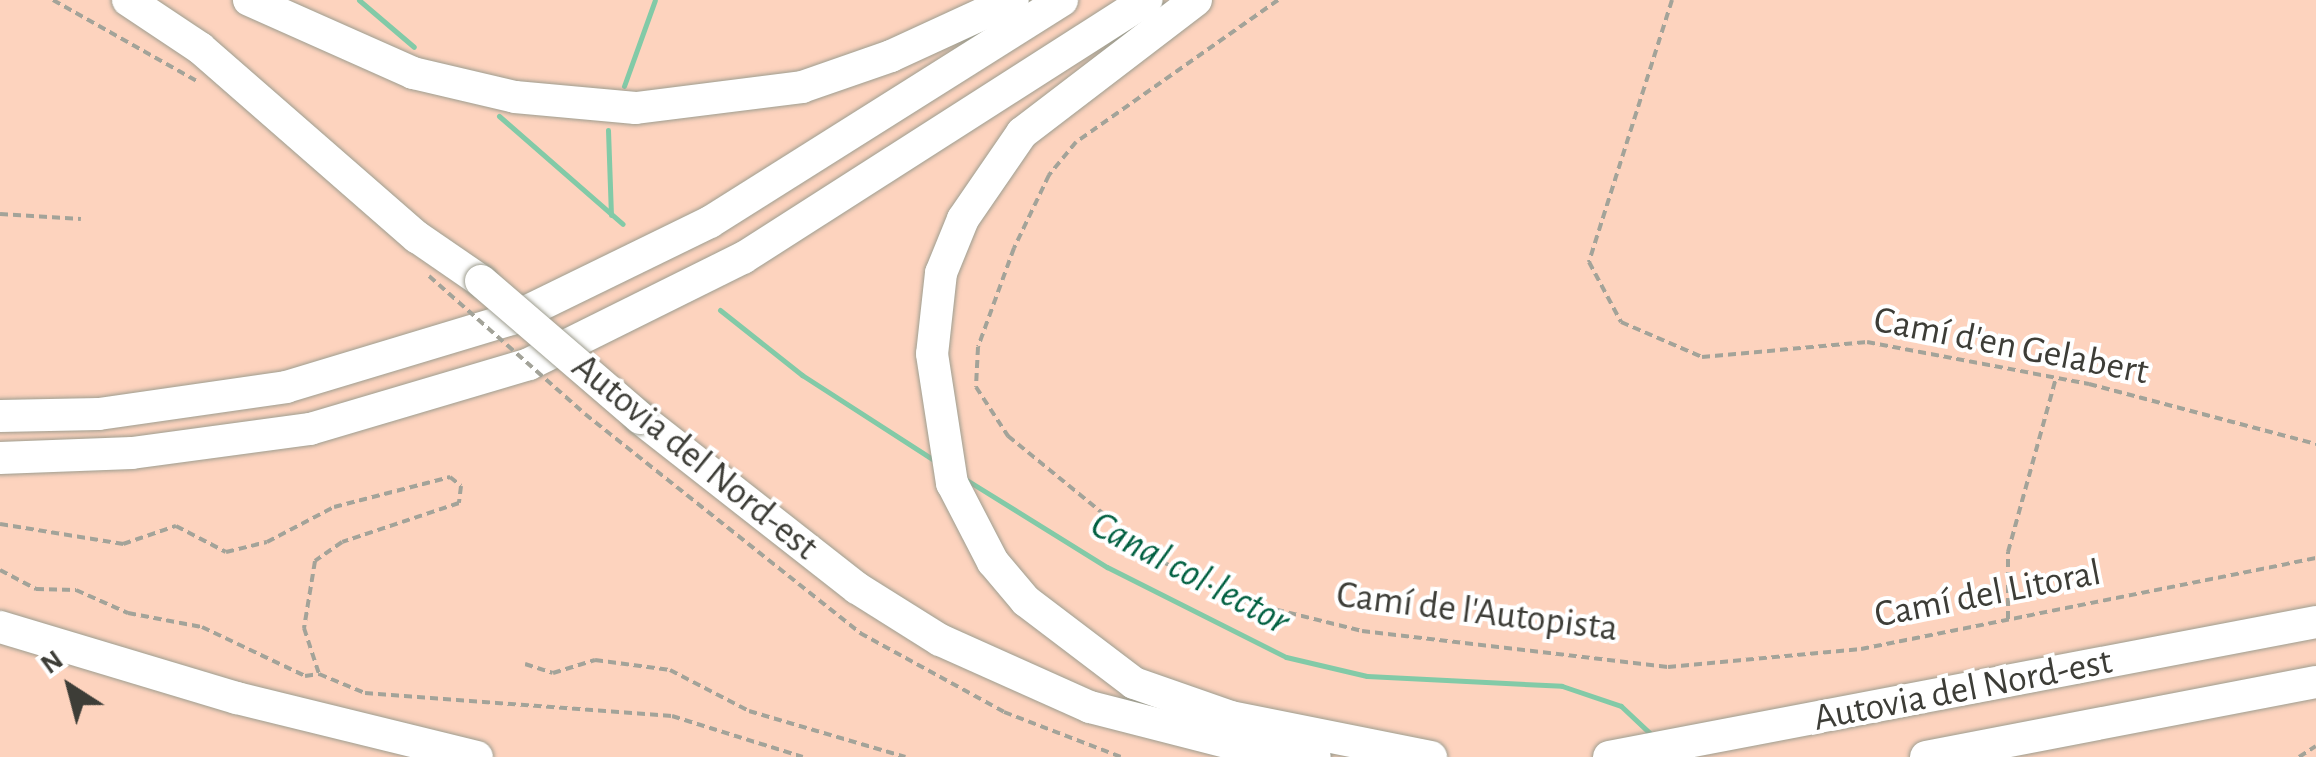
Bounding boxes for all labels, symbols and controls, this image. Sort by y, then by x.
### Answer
street label: Camí d'en Gelabert [1870,298,2152,396]
street label: Autovia del Nord-est [562,345,826,571]
water label: Canal col·lector [1082,501,1298,645]
street label: Camí del Litoral [1871,551,2105,639]
street label: Camí de l'Autopista [1334,573,1620,653]
north arrow [20,637,120,737]
street label: Autovia del Nord-est [1810,640,2116,742]
text: N [36,646,68,680]

